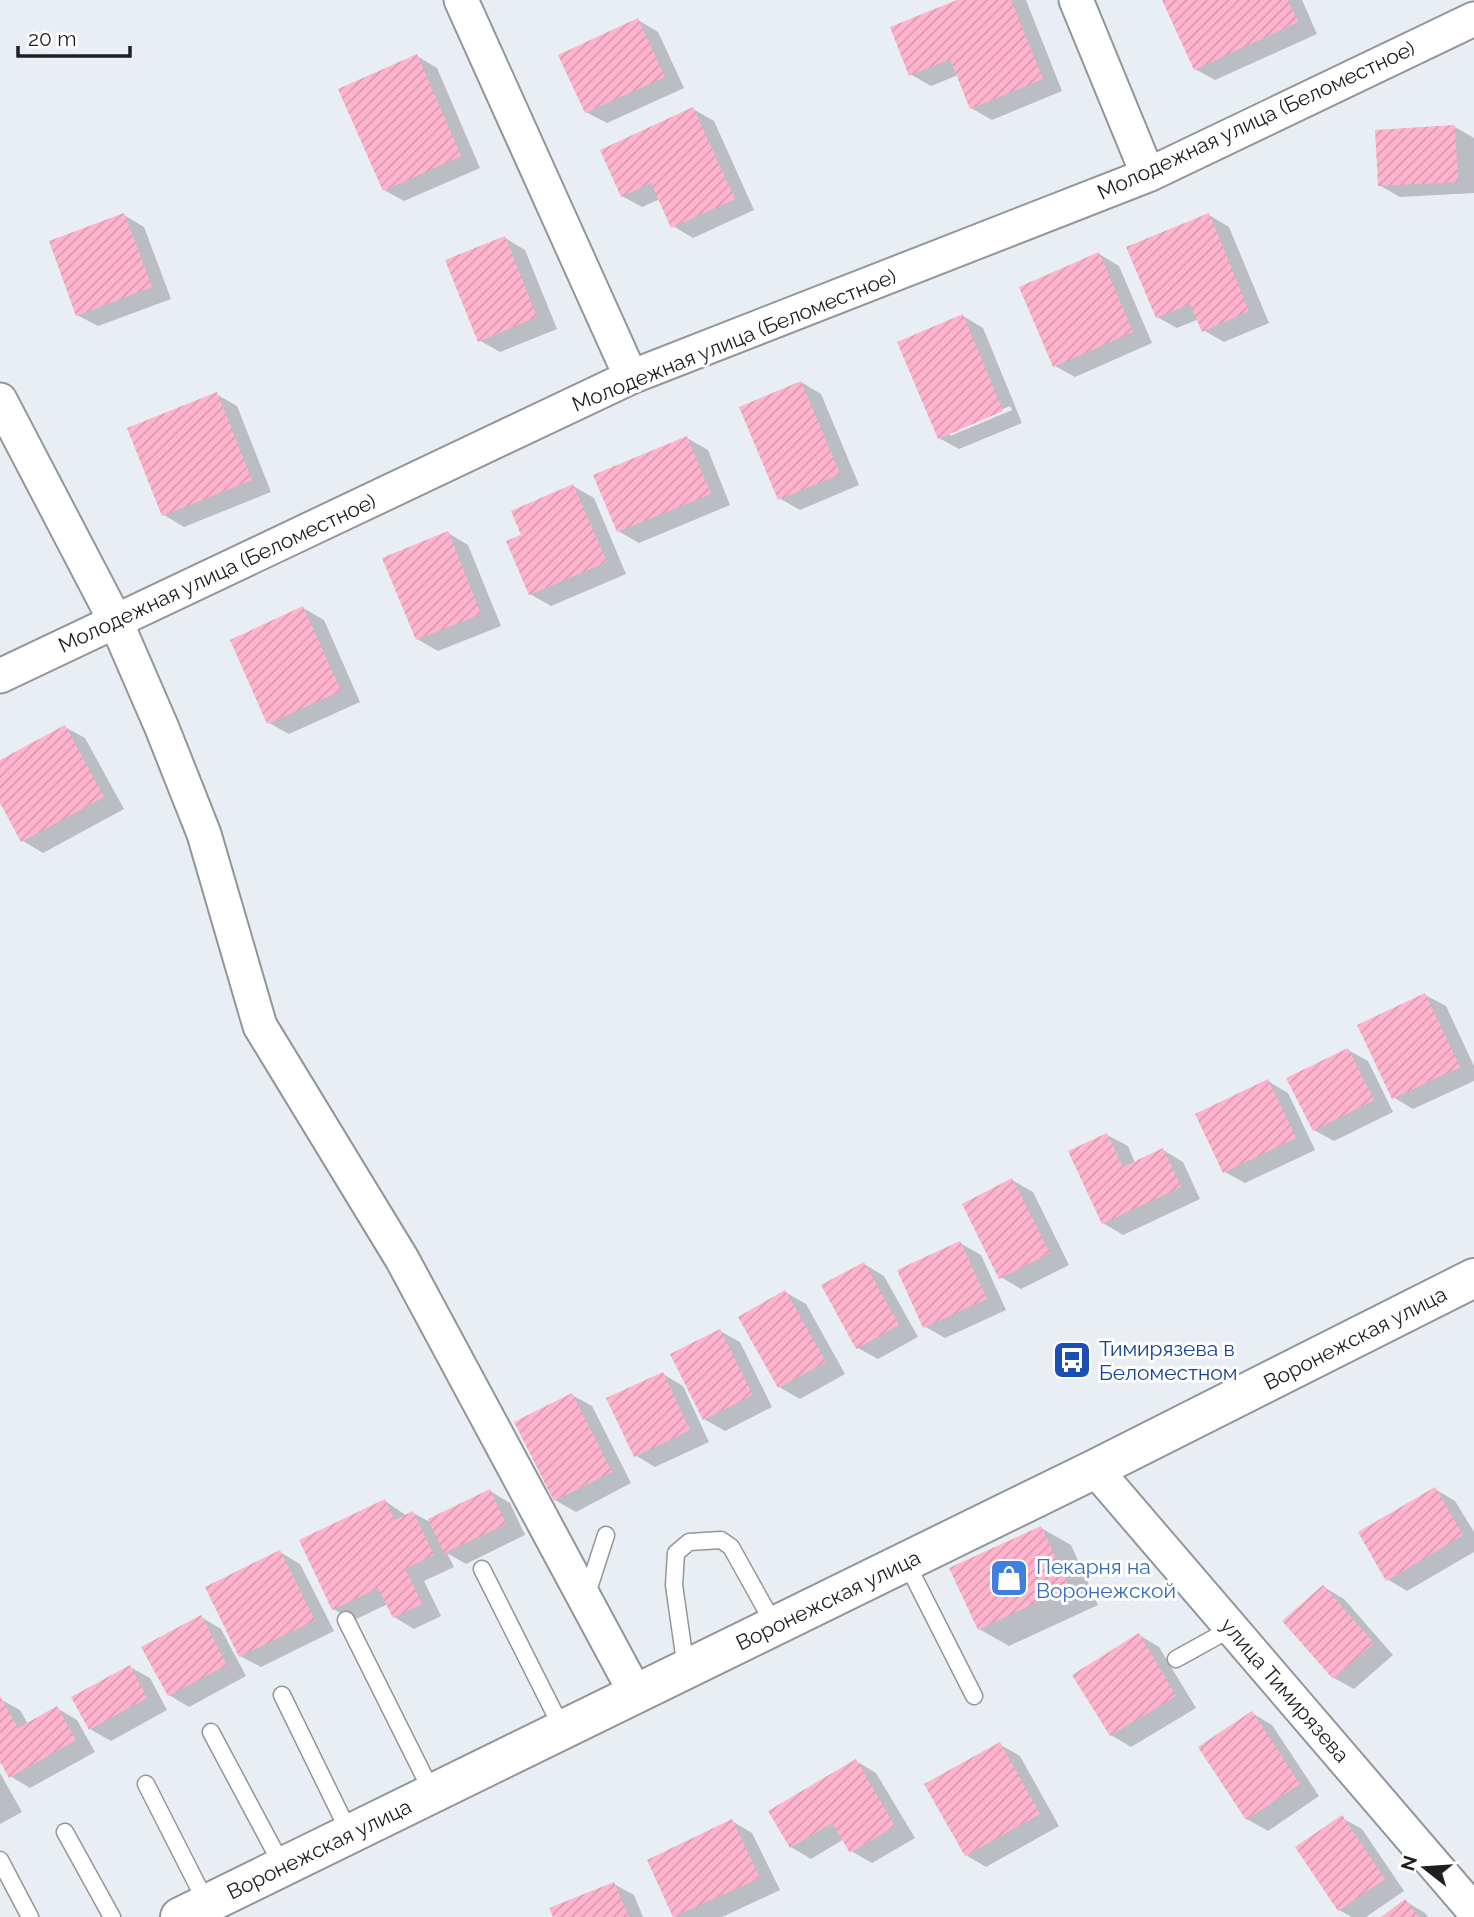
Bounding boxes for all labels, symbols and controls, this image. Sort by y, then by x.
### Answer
scale bar [18,14,130,58]
text: 20 m [28,26,76,51]
street label: Молодежная улица (Беломестное) [1093,35,1419,205]
street label: Молодежная улица (Беломестное) [568,263,900,417]
street label: Молодежная улица (Беломестное) [54,488,380,658]
street label: Воронежская улица [1259,1281,1451,1395]
place label: Тимирязева в Беломестном [1099,1336,1238,1385]
bus stop icon: Тимирязева в Беломестном [1051,1339,1093,1381]
street label: Воронежская улица [732,1544,924,1656]
place label: Пекарня на Воронежской [1036,1554,1176,1603]
shop icon: Пекарня на Воронежской [988,1557,1030,1599]
street label: улица Тимирязева [1215,1613,1355,1767]
street label: Воронежская улица [223,1793,415,1905]
north arrow [1390,1833,1460,1903]
text: N [1396,1853,1421,1873]

